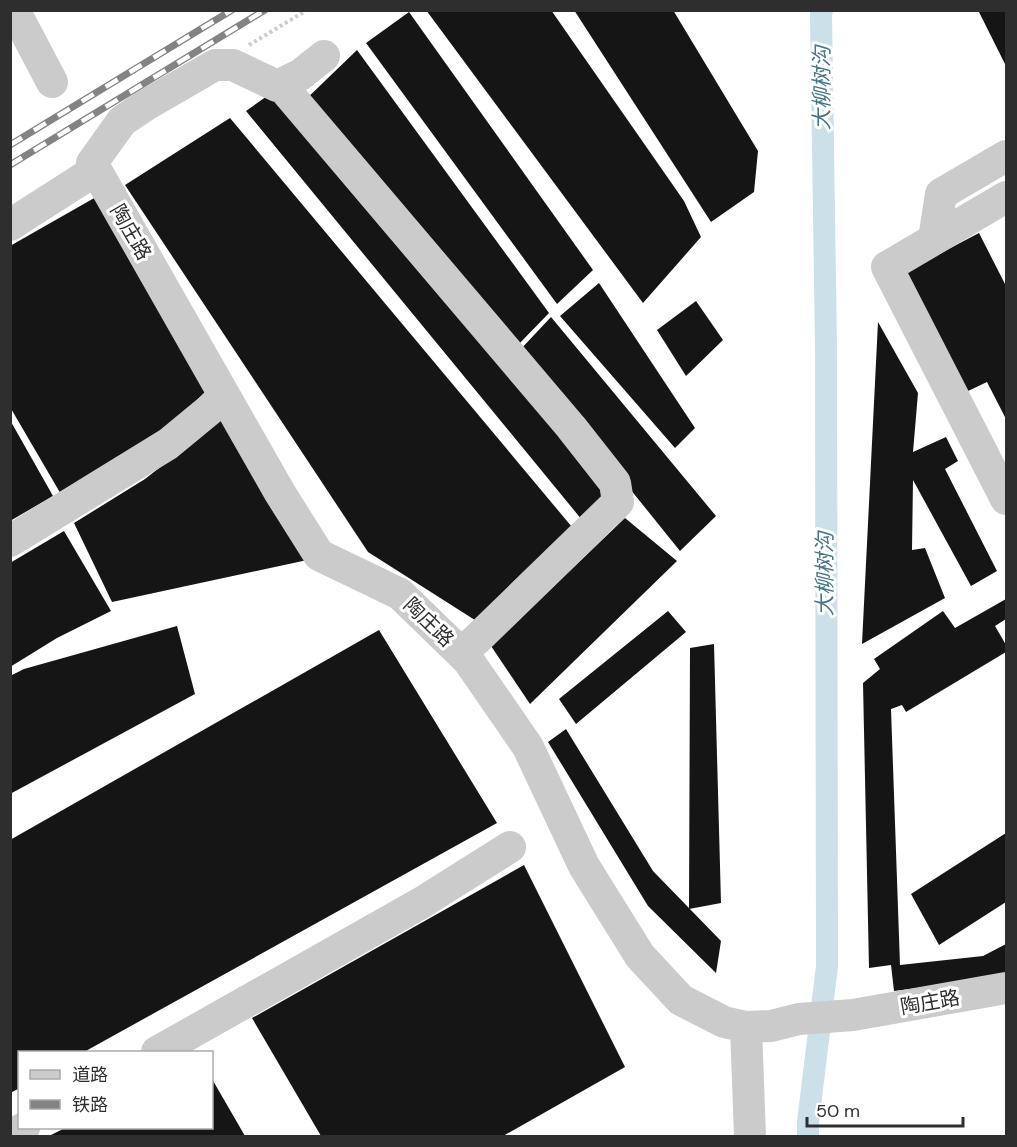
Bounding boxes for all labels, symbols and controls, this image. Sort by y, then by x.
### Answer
water label: 大柳树沟 [808,44,836,130]
street label: 陶庄路 [105,200,157,264]
water label: 大柳树沟 [811,530,839,616]
street label: 陶庄路 [398,592,460,652]
street label: 陶庄路 [898,984,962,1020]
legend [18,1051,213,1129]
text: 道路 [72,1063,108,1087]
scale bar [807,1090,963,1128]
text: 铁路 [72,1093,108,1117]
text: 50 m [816,1099,860,1123]

